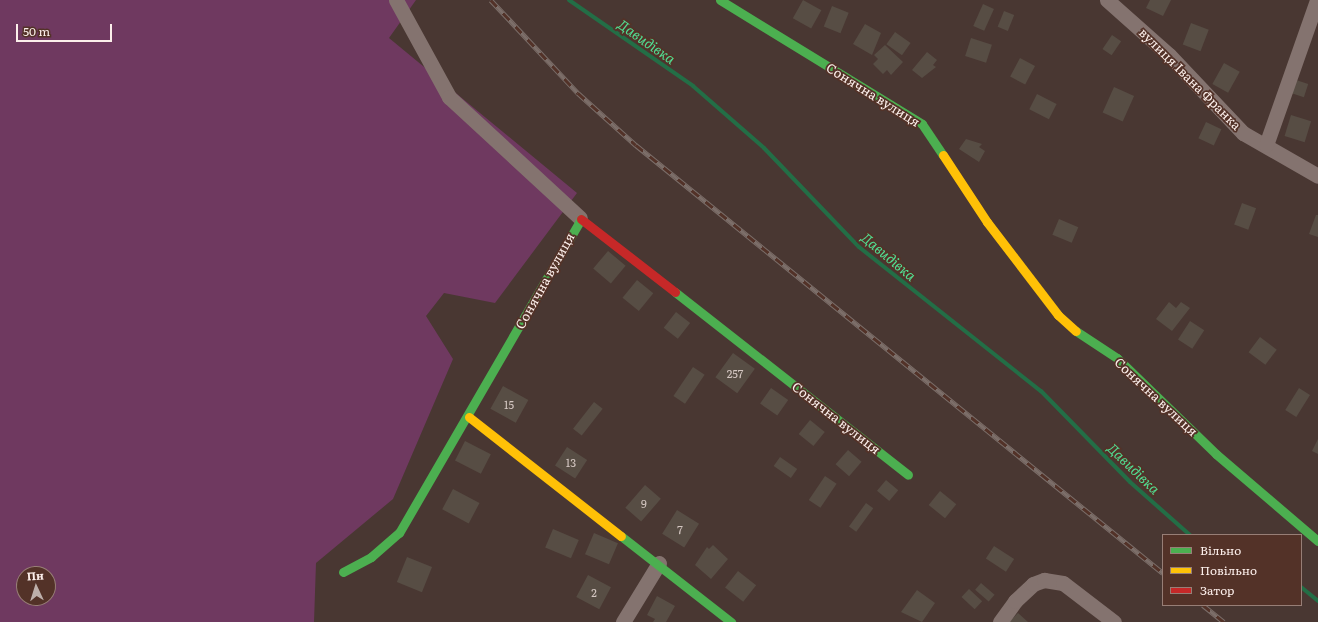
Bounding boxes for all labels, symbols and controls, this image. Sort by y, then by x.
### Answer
water label: Давидівка [615,15,679,67]
scale bar [18,16,114,42]
text: 50 m [23,22,50,40]
street label: вулиця Івана Франка [1136,25,1244,133]
street label: Сонячна вулиця [823,60,923,130]
water label: Давидівка [858,228,920,284]
street label: Сонячна вулиця [512,230,578,332]
street label: Сонячна вулиця [1111,355,1201,439]
house number: 257 [727,366,743,380]
street label: Сонячна вулиця [789,379,883,457]
house number: 15 [504,397,514,411]
water label: Давидівка [1104,439,1164,497]
house number: 13 [566,455,576,469]
house number: 9 [641,496,647,510]
house number: 7 [677,522,683,536]
legend [1162,534,1302,606]
text: Вільно [1200,541,1241,559]
text: Повільно [1200,561,1257,579]
north arrow [16,566,56,606]
text: Пн [26,566,44,584]
text: Затор [1200,581,1235,599]
house number: 2 [591,585,597,599]

